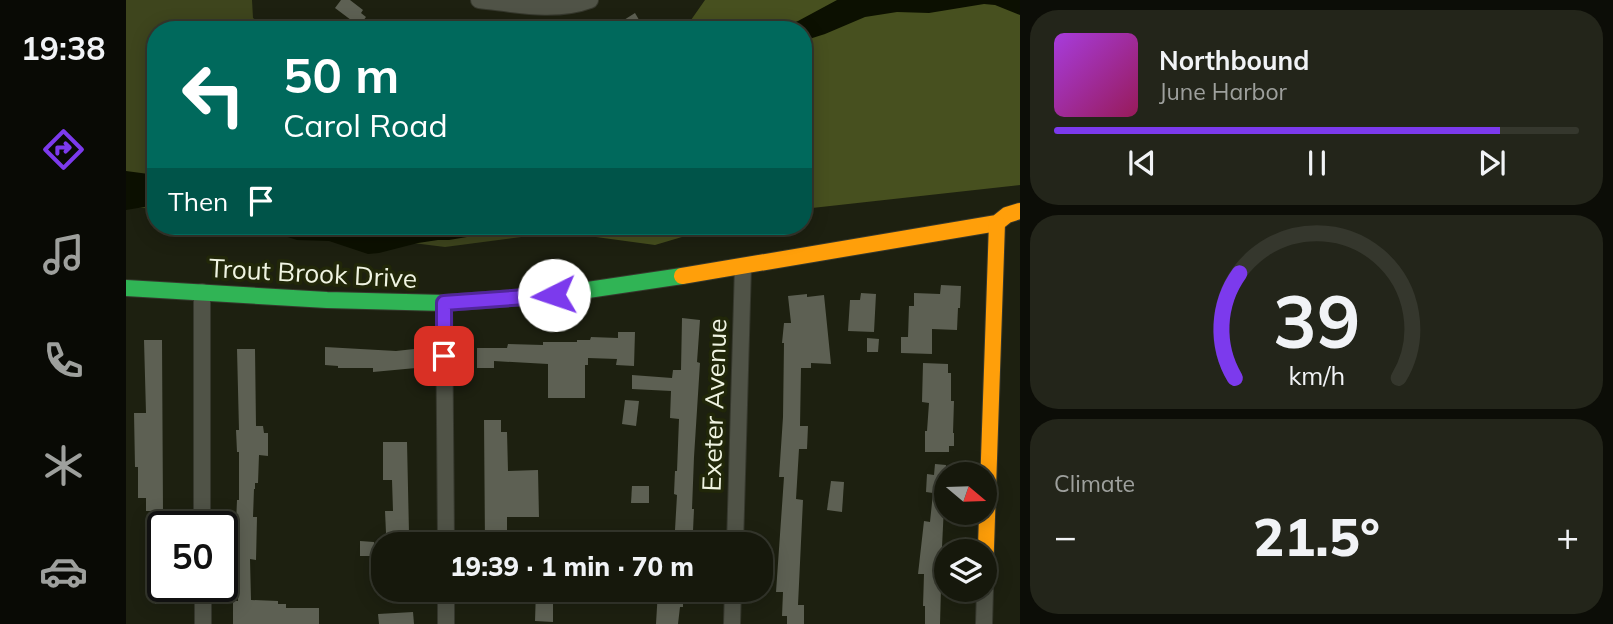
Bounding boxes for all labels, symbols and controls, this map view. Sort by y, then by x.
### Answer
text: 19:38 [21,28,105,68]
text: 50 m [283,44,399,105]
text: Northbound [1159,44,1309,77]
icon: left [168,49,259,140]
text: June Harbor [1159,77,1287,106]
text: Carol Road [283,105,448,145]
icon: directions [39,125,88,174]
icon: previous [1123,144,1161,182]
icon: pause [1298,144,1336,182]
icon: next [1473,144,1511,182]
icon: arrive [242,182,280,220]
text: Then [168,185,228,218]
icon: music [39,230,88,279]
street label: Trout Brook Drive [208,251,418,295]
position arrow [517,258,591,332]
text: 39 [1273,275,1360,366]
street label: Exeter Avenue [694,318,734,492]
pin [414,326,474,386]
icon: phone [39,336,88,385]
icon: arrive [425,337,463,375]
text: km/h [1288,360,1345,391]
icon: climate [39,441,88,490]
north arrow [934,462,998,525]
map controls [934,462,997,602]
text: Climate [1054,469,1135,498]
text: 21.5° [1253,504,1380,569]
speed limit sign: 50 [147,511,238,602]
text: − [1054,512,1077,560]
text: + [1556,512,1579,560]
button: layers [934,539,997,602]
icon: car [39,547,88,596]
text: 19:39 · 1 min · 70 m [450,550,694,583]

